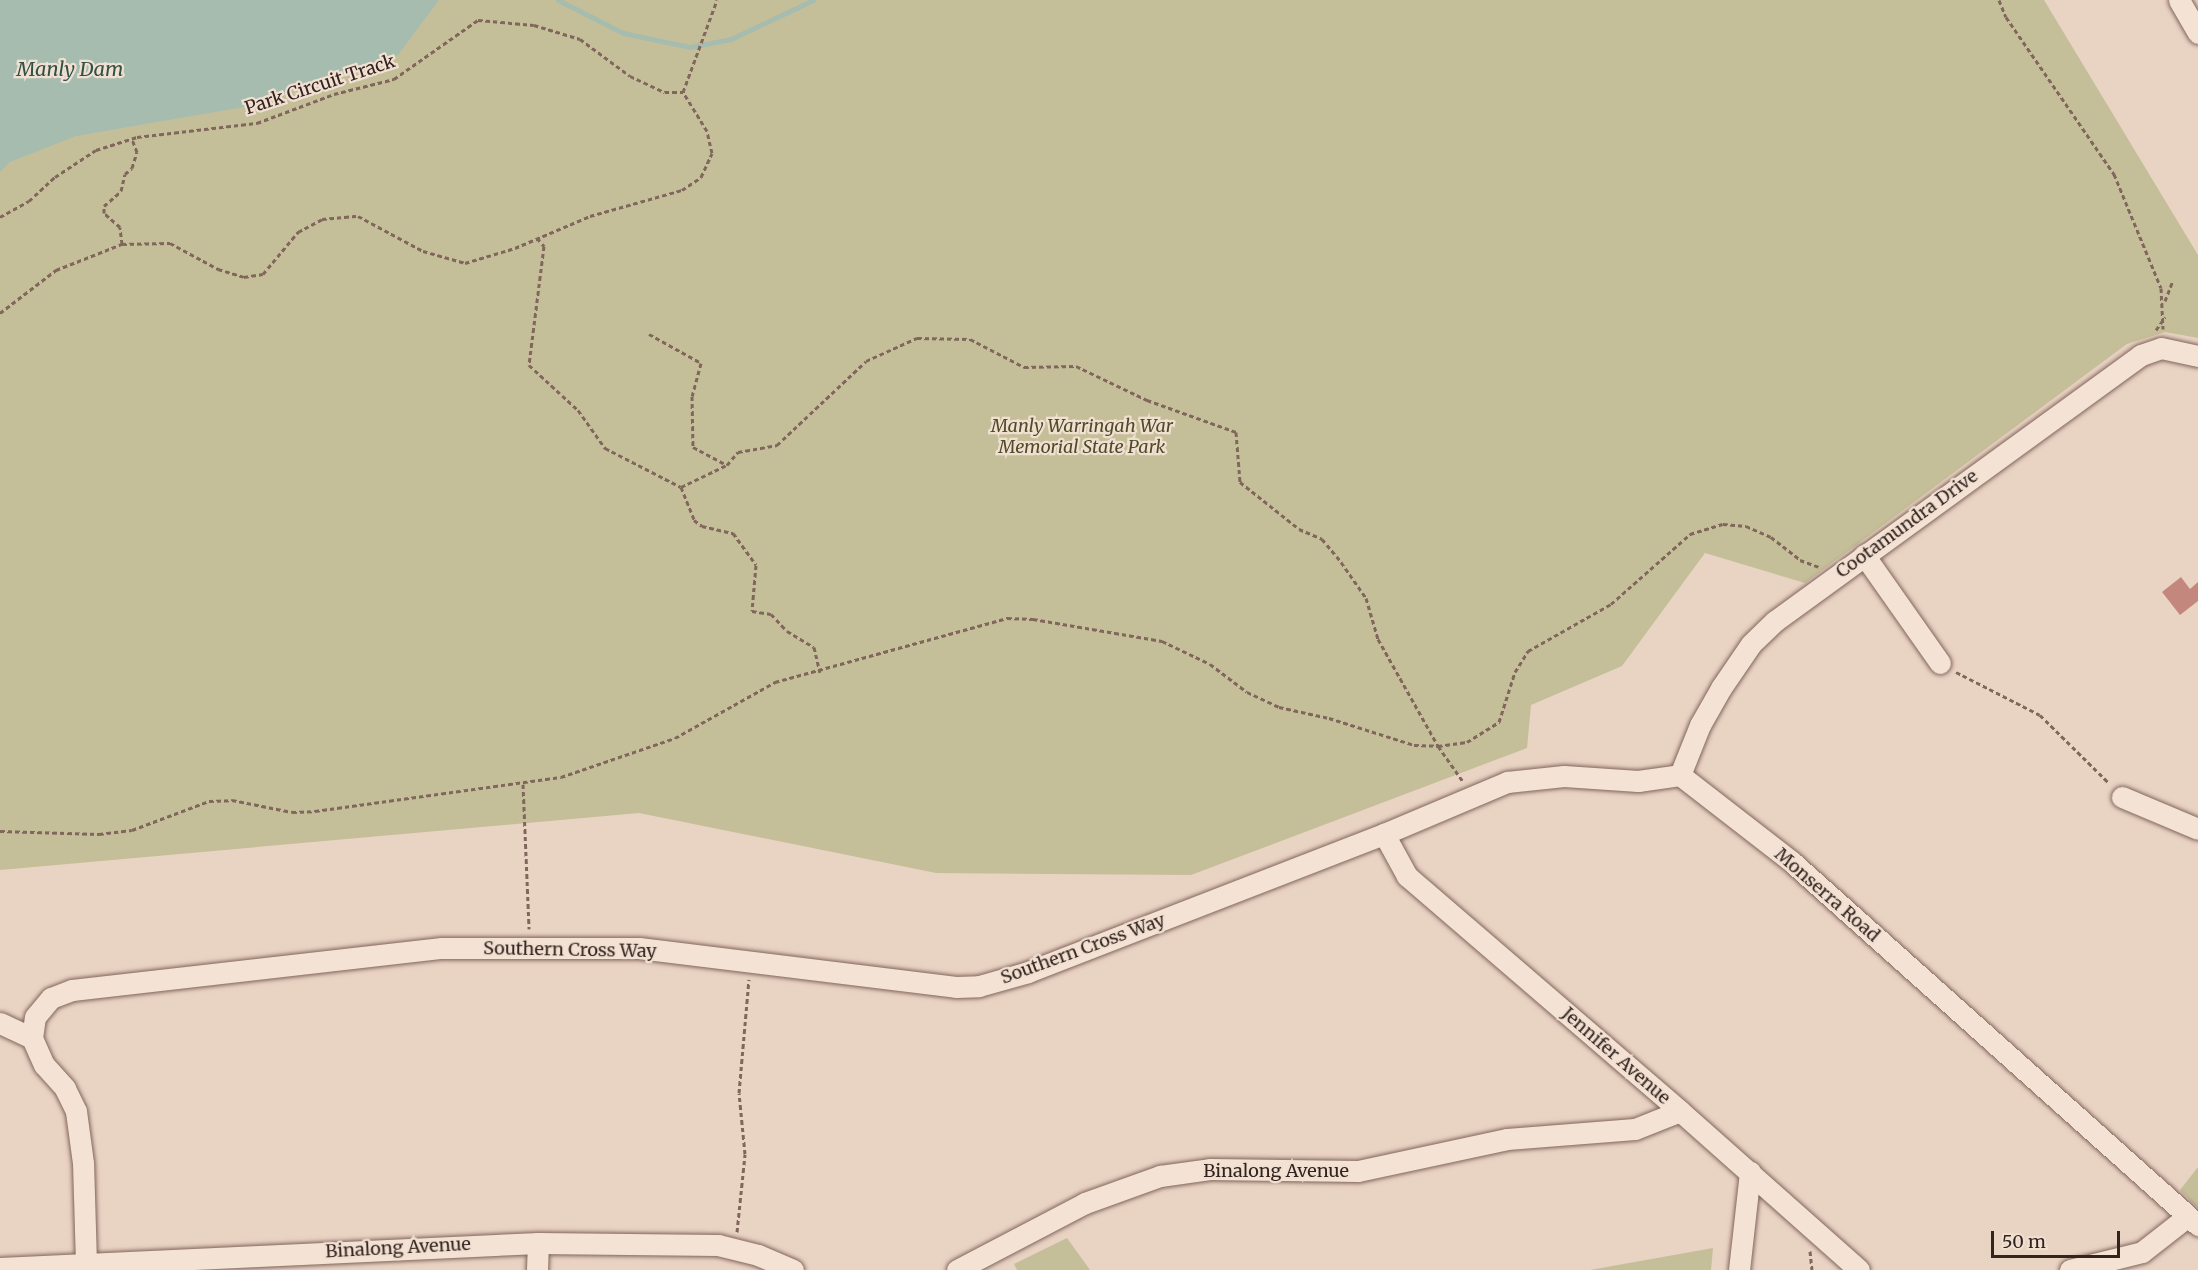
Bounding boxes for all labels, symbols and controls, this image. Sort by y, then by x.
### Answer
street label: Park Circuit Track [242,51,398,119]
water label: Manly Dam [16,56,124,80]
park label: Manly Warringah War Memorial State Park [991,416,1173,458]
street label: Cootamundra Drive [1832,465,1982,583]
street label: Monserra Road [1770,844,1884,946]
street label: Southern Cross Way [998,909,1168,989]
street label: Southern Cross Way [483,938,657,962]
street label: Jennifer Avenue [1557,1003,1675,1109]
street label: Binalong Avenue [1203,1160,1349,1182]
scale bar [1994,1219,2123,1257]
text: 50 m [2002,1230,2046,1253]
street label: Binalong Avenue [325,1233,471,1263]

